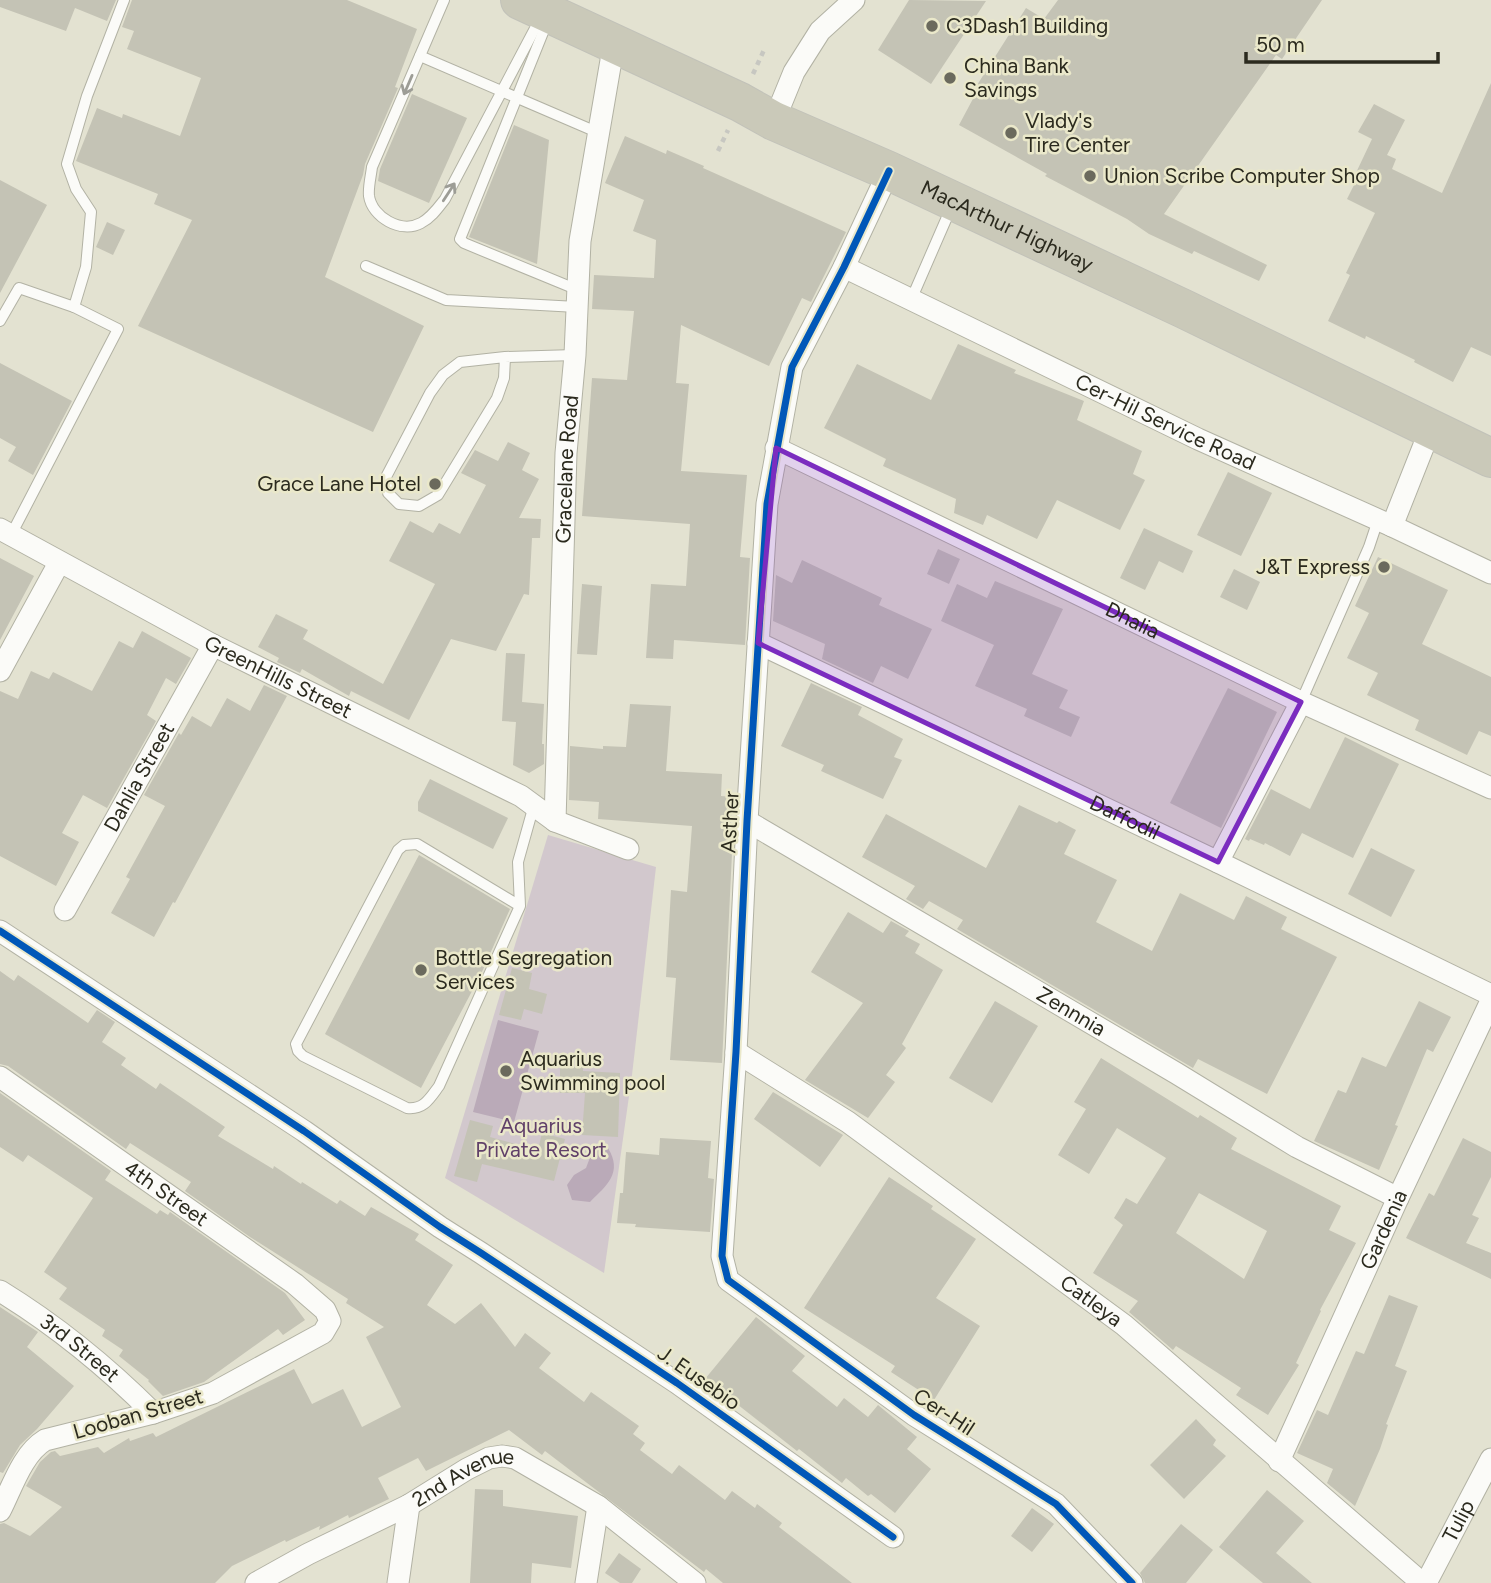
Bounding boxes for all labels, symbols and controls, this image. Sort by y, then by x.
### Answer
place label: C3Dash1 Building [946,13,1108,38]
marker: C3Dash1 Building [924,18,940,34]
scale bar [1246,21,1438,65]
text: 50 m [1256,32,1305,57]
place label: China Bank Savings [964,53,1070,102]
marker: China Bank Savings [942,70,958,86]
one-way arrow [400,74,413,95]
place label: Vlady's Tire Center [1025,108,1130,157]
marker: Vlady's Tire Center [1003,125,1019,141]
place label: Union Scribe Computer Shop [1104,163,1380,188]
marker: Union Scribe Computer Shop [1082,168,1098,184]
street label: MacArthur Highway [917,175,1097,277]
one-way arrow [442,183,456,203]
street label: Cer-Hil Service Road [1071,368,1260,475]
street label: Gracelane Road [550,394,583,544]
place label: Grace Lane Hotel [257,471,421,496]
marker: Grace Lane Hotel [427,476,443,492]
place label: J&T Express [1256,554,1370,579]
marker: J&T Express [1376,559,1392,575]
street label: Dhalia [1102,596,1164,644]
street label: GreenHills Street [200,630,356,723]
street label: Dahlia Street [98,718,179,836]
street label: Asther [715,790,744,854]
street label: Daffodil [1086,790,1164,844]
place label: Bottle Segregation Services [435,945,612,994]
marker: Bottle Segregation Services [413,962,429,978]
street label: Zennnia [1032,981,1110,1041]
place label: Aquarius Swimming pool [520,1046,665,1095]
marker: Aquarius Swimming pool [498,1063,514,1079]
park label: Aquarius Private Resort [475,1113,607,1162]
street label: 4th Street [120,1155,213,1231]
street label: Gardenia [1354,1185,1412,1273]
street label: Catleya [1055,1269,1128,1332]
street label: 3rd Street [35,1308,125,1387]
street label: J. Eusebio [653,1340,745,1415]
street label: Looban Street [70,1383,206,1444]
street label: Cer-Hil [909,1383,979,1441]
street label: 2nd Avenue [407,1443,516,1512]
street label: Tulip [1437,1495,1479,1546]

